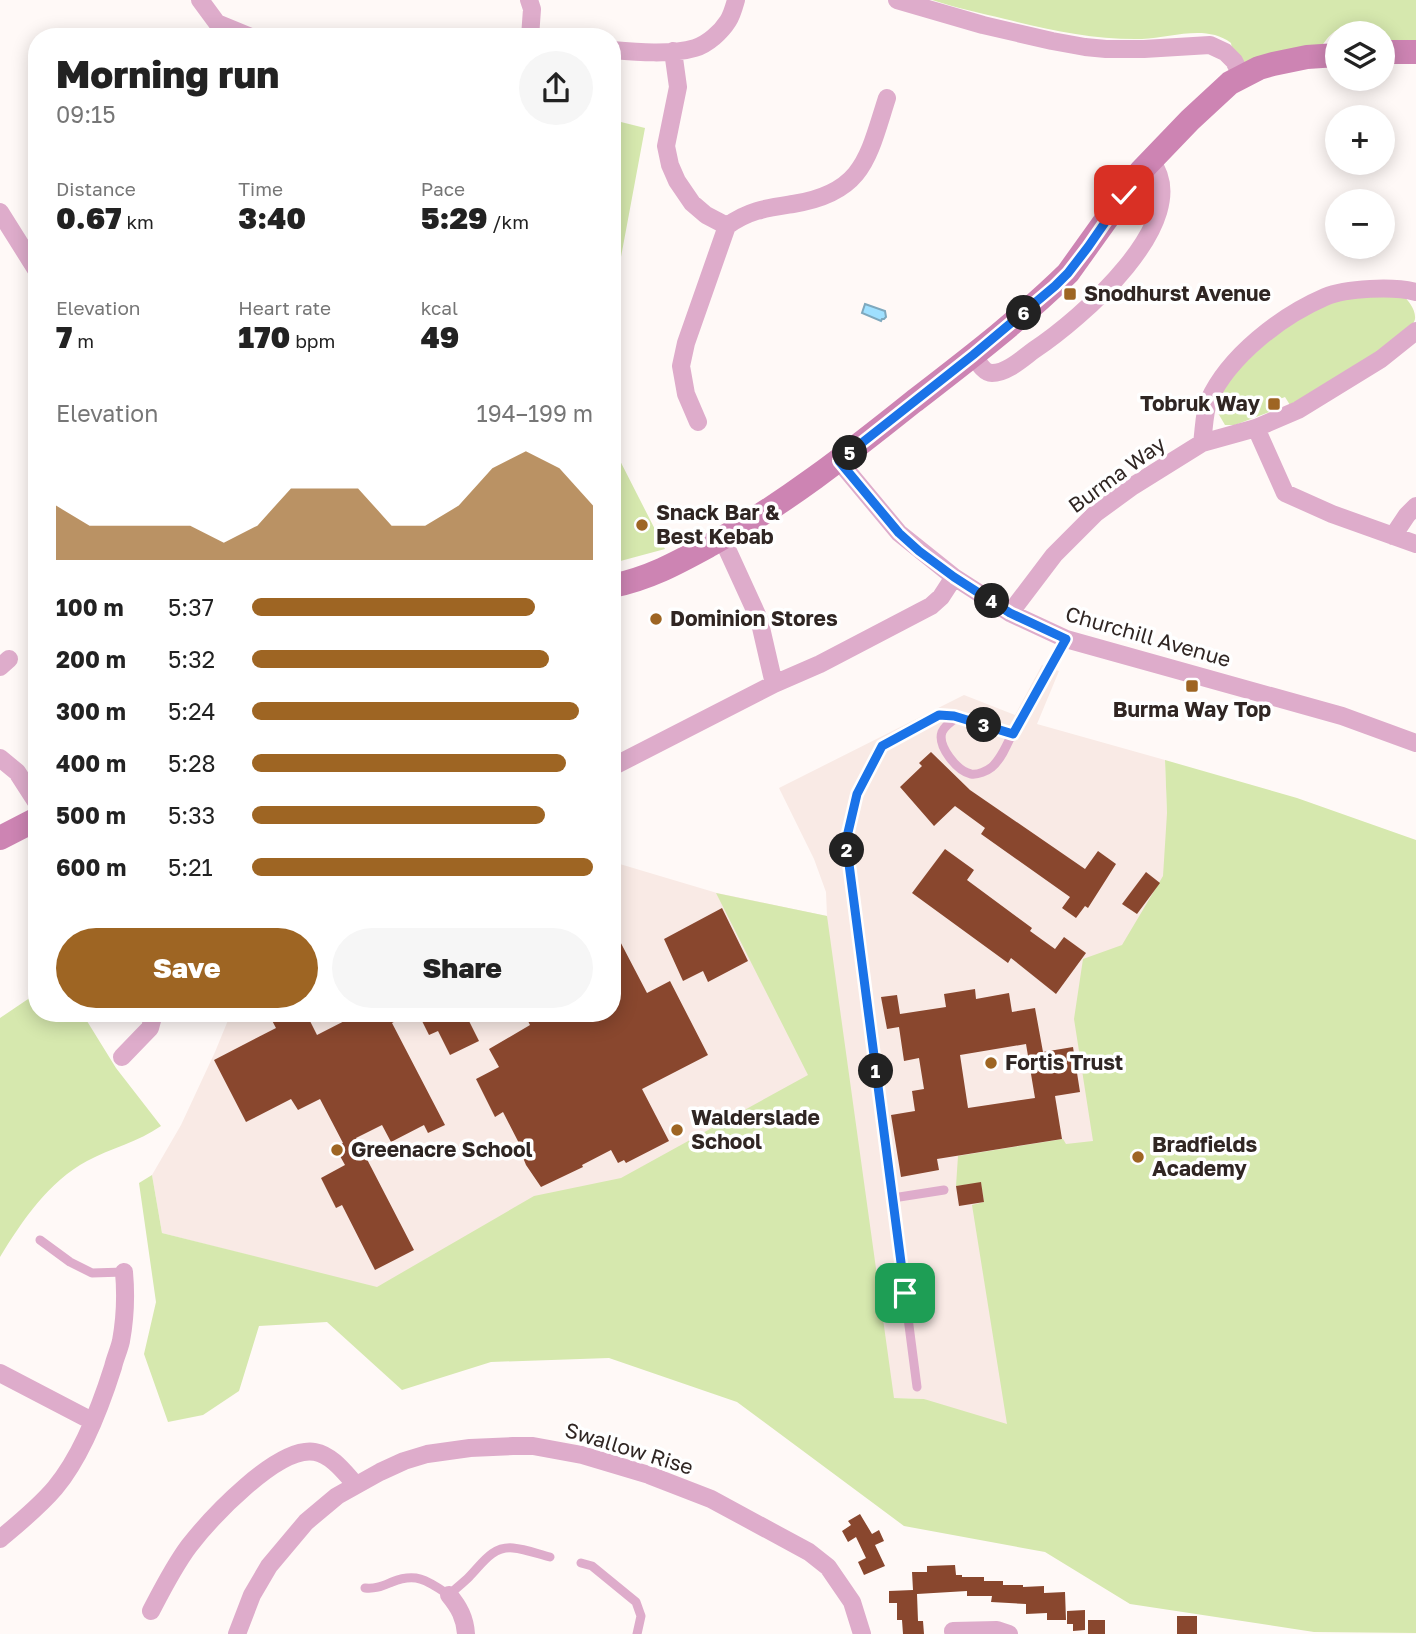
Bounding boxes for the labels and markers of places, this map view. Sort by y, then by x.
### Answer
pin [1094,165,1154,225]
place label: Snodhurst Avenue [1084,280,1271,306]
marker: Snodhurst Avenue [1062,286,1078,302]
pin: 6 [1006,296,1042,330]
place label: Tobruk Way [1140,390,1260,416]
marker: Tobruk Way [1266,396,1282,412]
pin: 5 [832,435,868,470]
place label: Snack Bar & Best Kebab [656,499,780,549]
marker: Snack Bar & Best Kebab [634,517,650,533]
pin: 4 [974,584,1010,618]
place label: Dominion Stores [670,605,838,631]
marker: Dominion Stores [648,611,664,627]
marker: Burma Way Top [1184,678,1200,694]
place label: Burma Way Top [1113,696,1271,722]
pin: 3 [967,708,1002,742]
pin: 2 [830,832,864,868]
place label: Fortis Trust [1005,1049,1123,1075]
pin: 1 [858,1054,894,1088]
marker: Fortis Trust [983,1055,999,1071]
place label: Walderslade School [691,1104,820,1154]
marker: Walderslade School [669,1122,685,1138]
place label: Bradfields Academy [1152,1131,1257,1181]
place label: Greenacre School [351,1136,533,1162]
marker: Greenacre School [329,1142,345,1158]
marker: Bradfields Academy [1130,1149,1146,1165]
pin [875,1263,935,1323]

